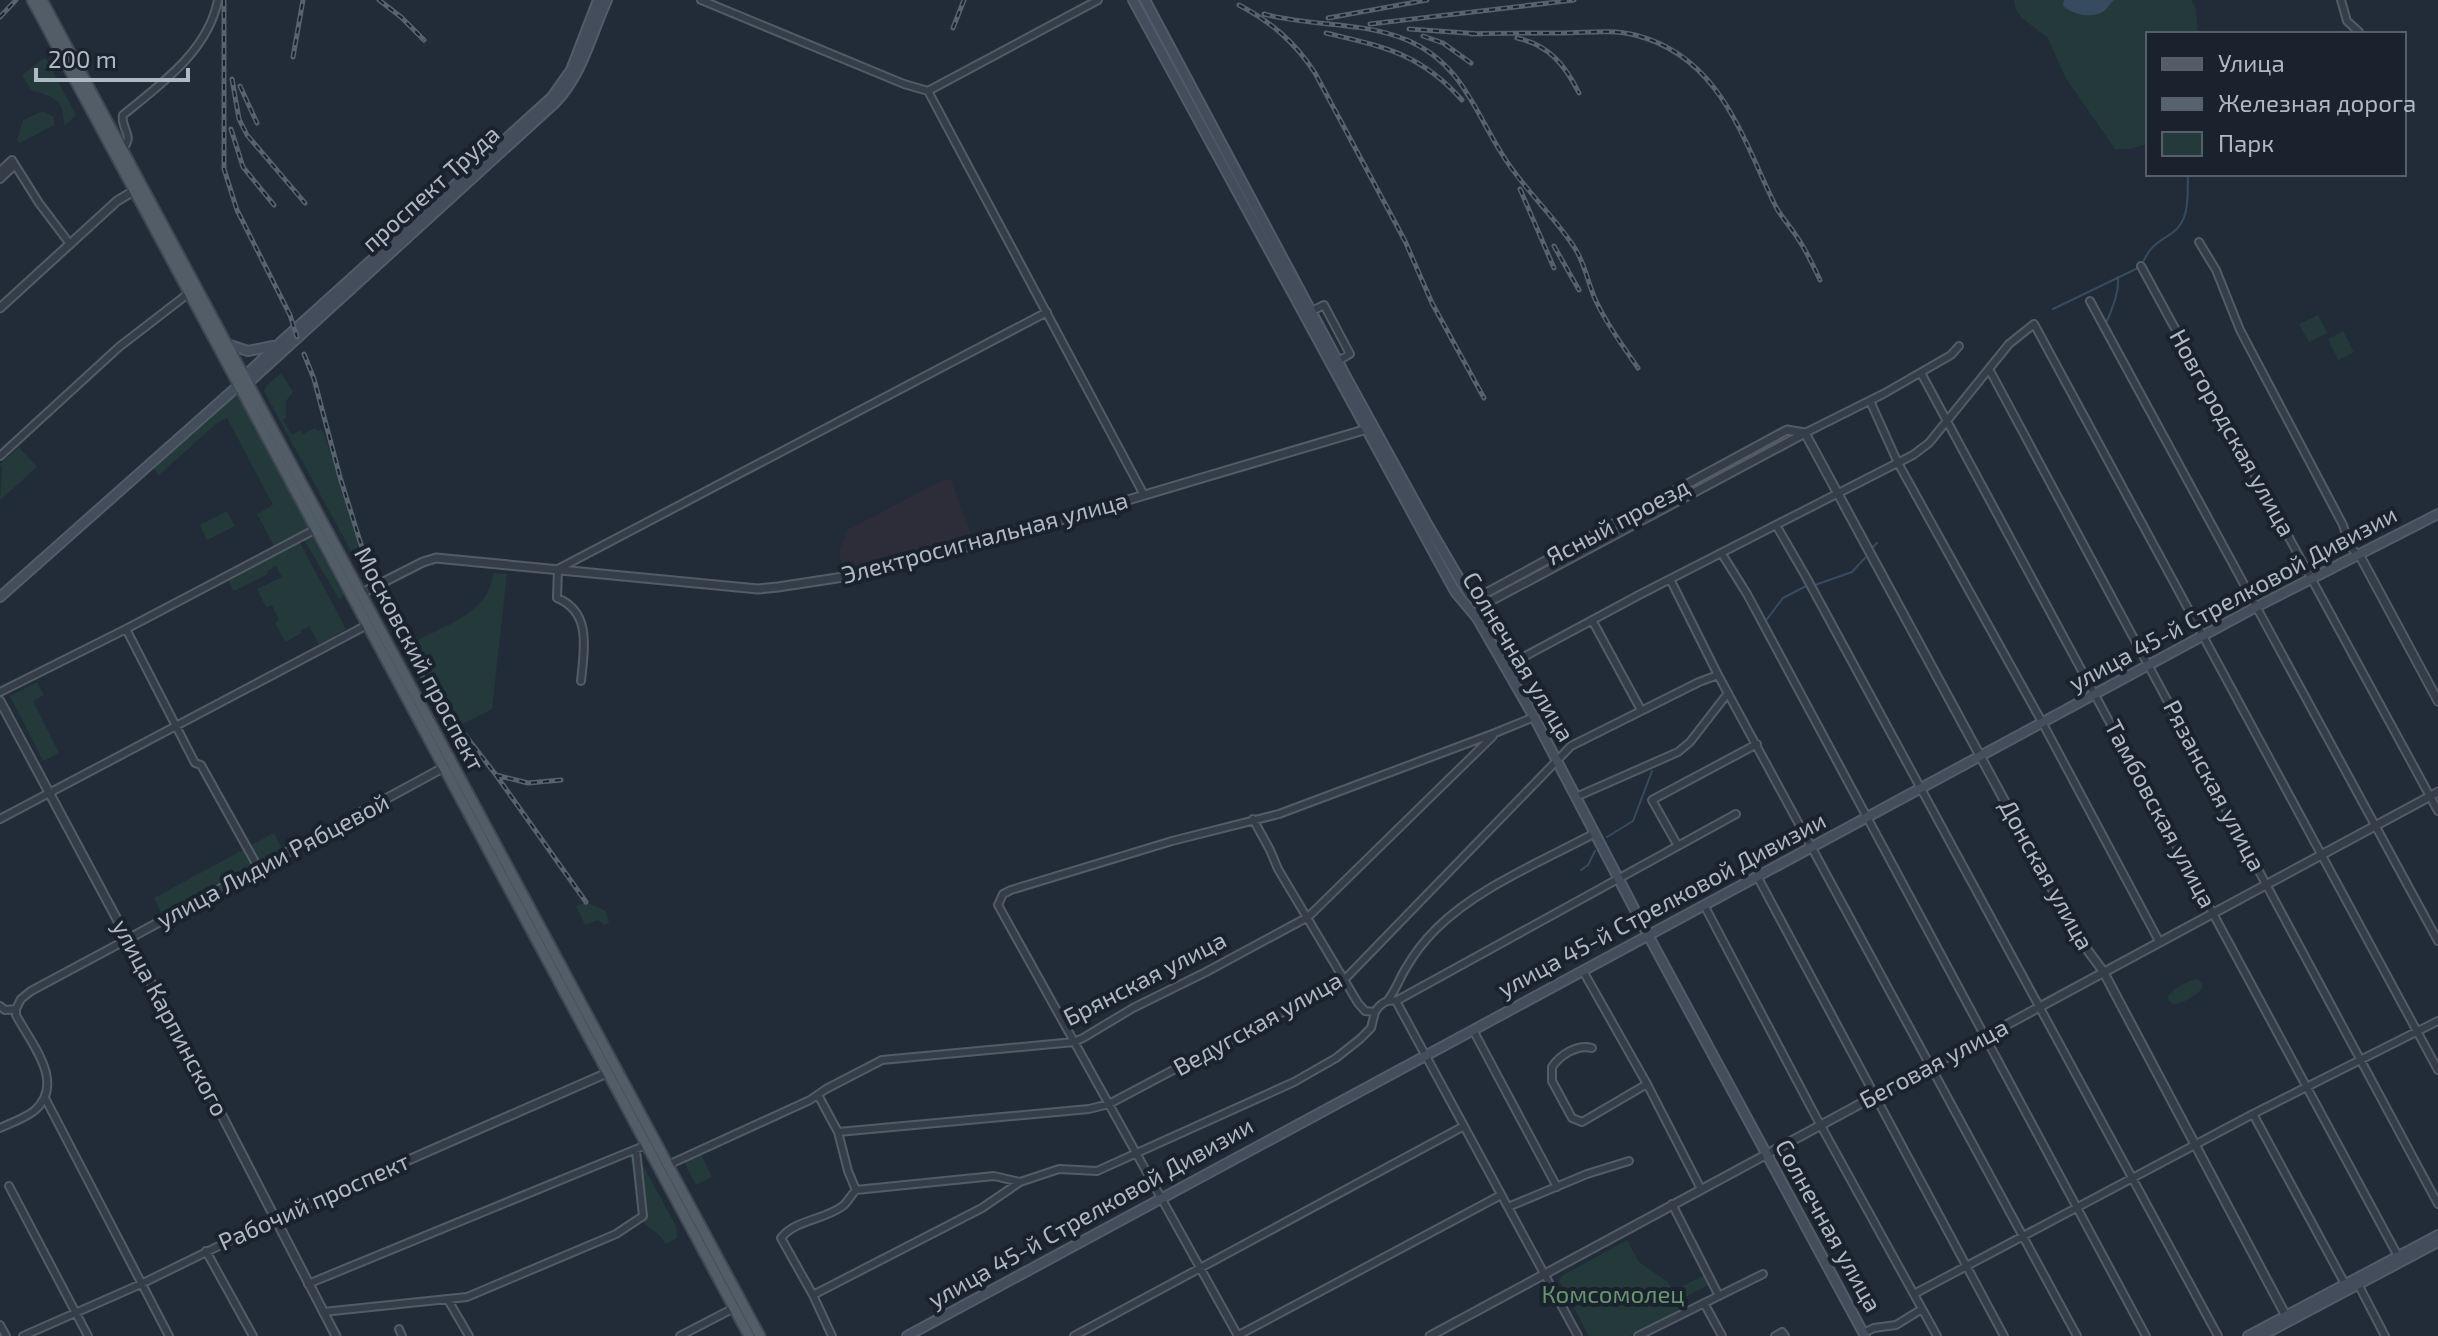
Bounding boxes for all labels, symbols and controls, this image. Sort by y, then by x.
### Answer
scale bar [36,32,188,82]
legend [2146,32,2406,176]
text: 200 m [48,44,117,73]
text: Улица [2218,48,2285,77]
text: Железная дорога [2218,88,2416,117]
street label: проспект Труда [355,119,505,258]
text: Парк [2218,128,2274,157]
street label: Новгородская улица [2163,324,2302,541]
street label: Ясный проезд [1541,471,1694,570]
street label: Электросигнальная улица [838,484,1131,590]
street label: улица 45-й Стрелковой Дивизии [2063,499,2402,698]
street label: Московский проспект [349,541,492,775]
street label: Солнечная улица [1456,566,1581,747]
street label: Рязанская улица [2157,695,2273,876]
street label: Тамбовская улица [2099,714,2223,913]
street label: улица Лидии Рябцевой [151,786,394,934]
street label: Донская улица [1993,794,2101,955]
street label: улица 45-й Стрелковой Дивизии [1492,805,1831,1004]
street label: улица Карпинского [106,914,235,1121]
street label: Брянская улица [1058,924,1231,1032]
street label: Ведугская улица [1168,964,1347,1082]
street label: Беговая улица [1854,1011,2013,1115]
street label: улица 45-й Стрелковой Дивизии [923,1110,1258,1314]
street label: Солнечная улица [1769,1134,1889,1317]
street label: Рабочий проспект [213,1145,414,1256]
park label: Комсомолец [1541,1279,1685,1308]

